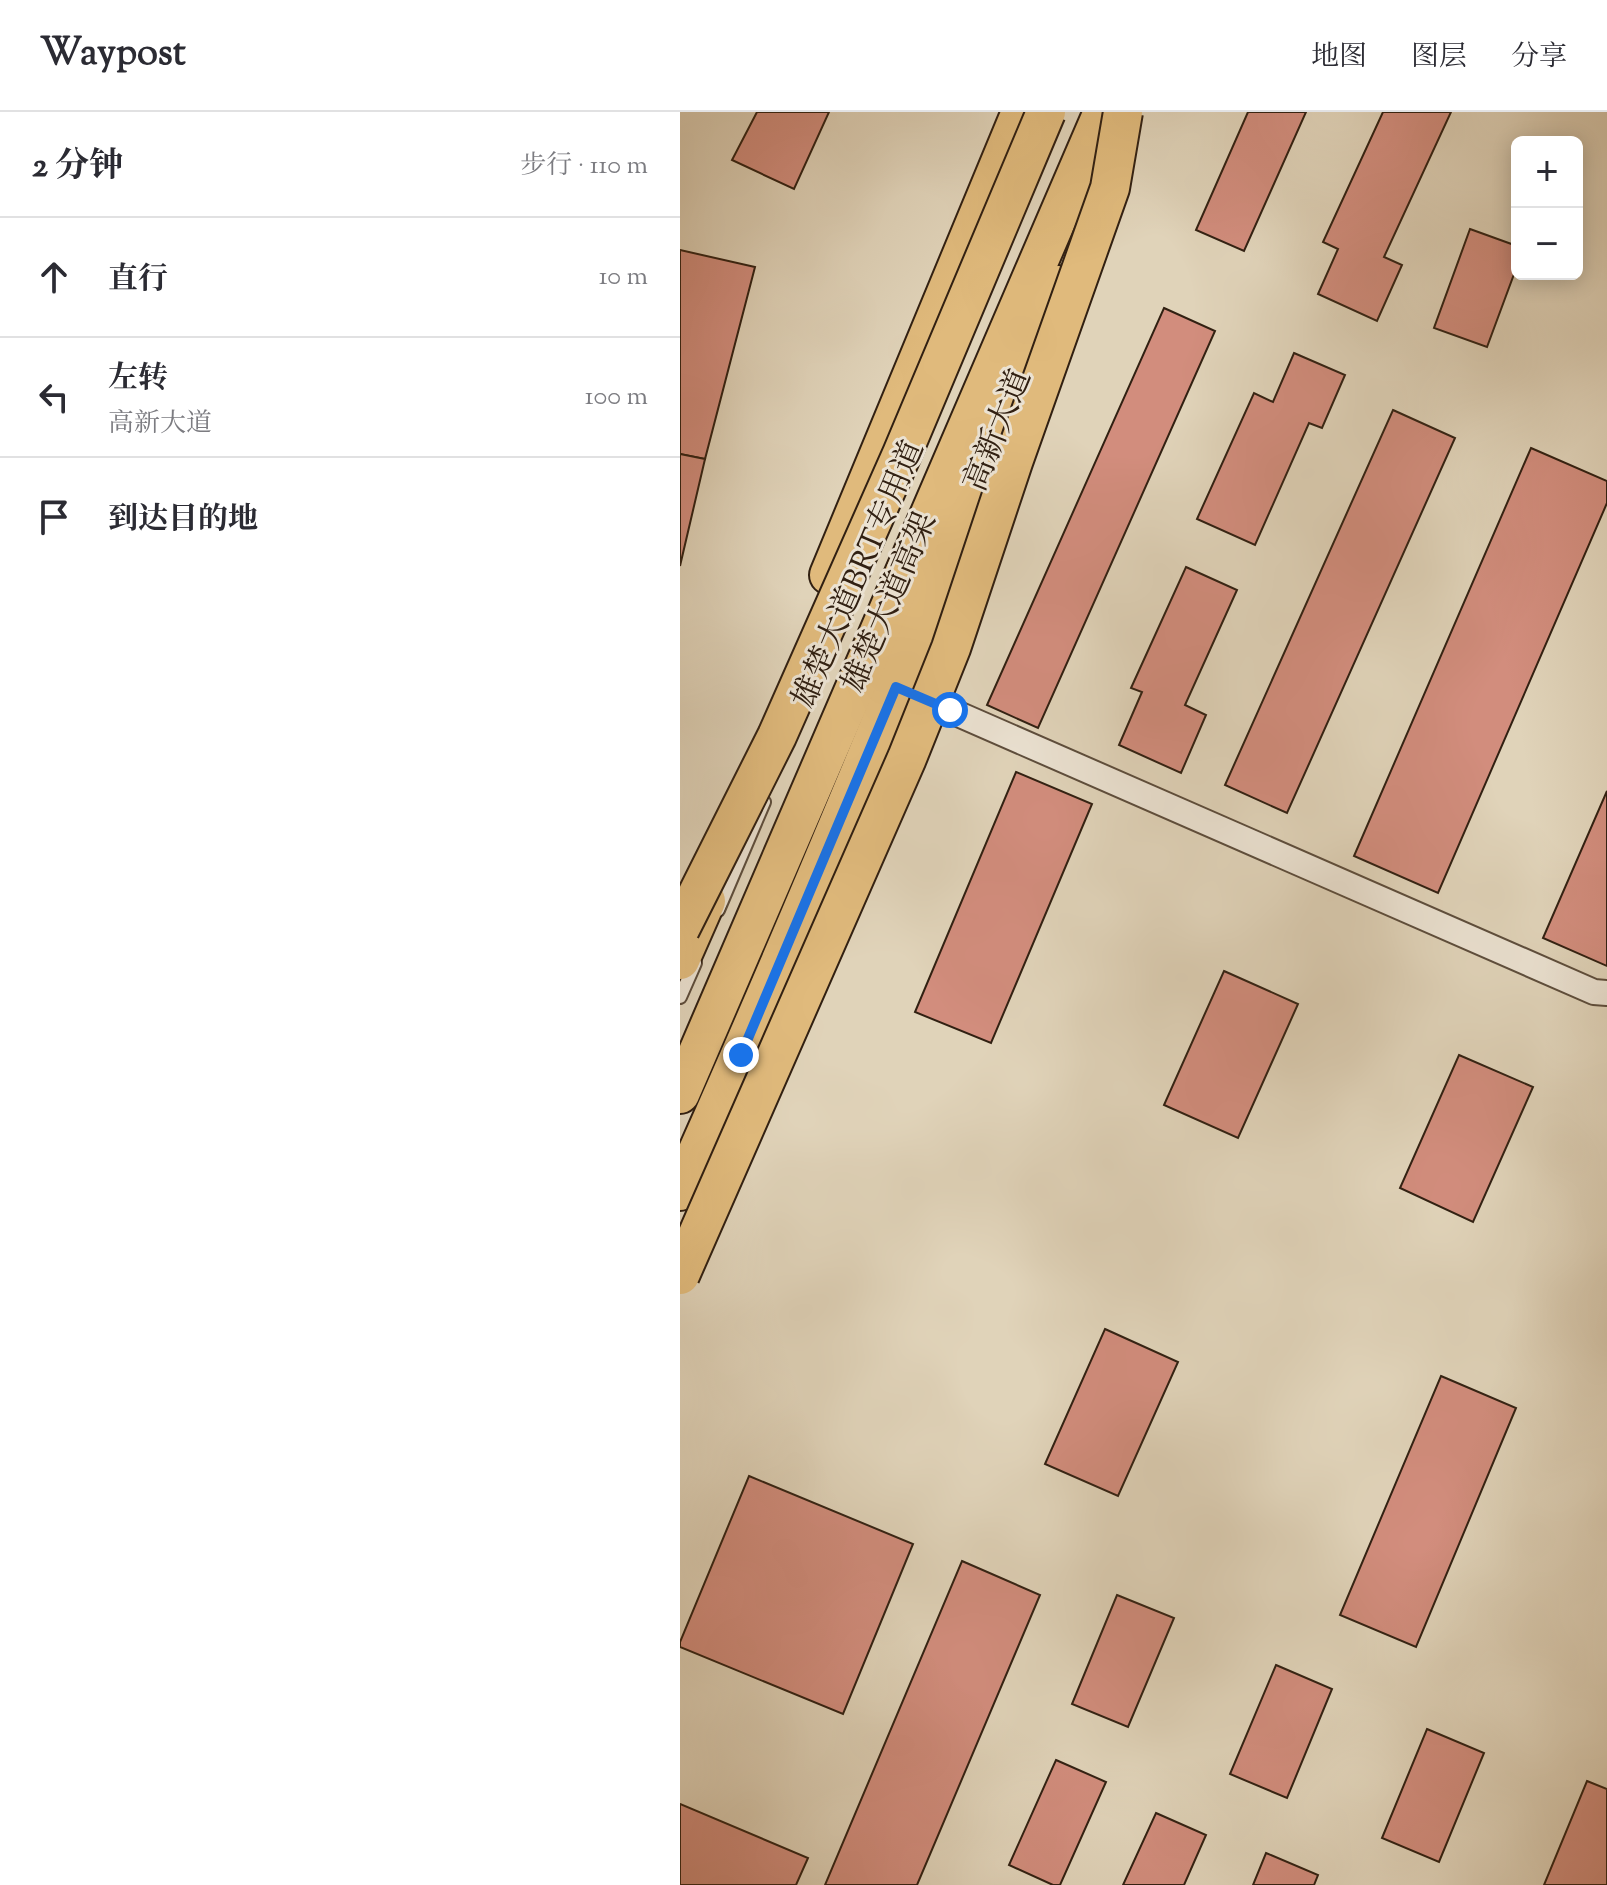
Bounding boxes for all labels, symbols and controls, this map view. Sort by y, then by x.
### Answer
text: Waypost [40,28,186,82]
text: 地图 [1311,38,1367,78]
text: 图层 [1411,38,1467,78]
text: 分享 [1511,38,1567,78]
map controls [1511,136,1583,280]
button: + [1511,136,1583,208]
text: 2 分钟 [32,143,123,192]
text: 步行 · 110 m [520,148,648,185]
button: − [1511,208,1583,280]
icon: ahead [32,255,76,299]
text: 直行 [108,259,168,302]
text: 10 m [599,259,648,296]
text: 左转 [108,358,168,401]
street label: 高新大道 [954,363,1044,499]
icon: left [32,375,76,419]
text: 100 m [585,379,648,416]
text: 高新大道 [108,406,212,443]
street label: 雄楚大道BRT专用道 [783,434,937,716]
icon: arrive [32,495,76,539]
text: 到达目的地 [108,499,258,542]
street label: 雄楚大道高架 [832,506,950,700]
route start [932,692,968,728]
route end [723,1037,759,1073]

